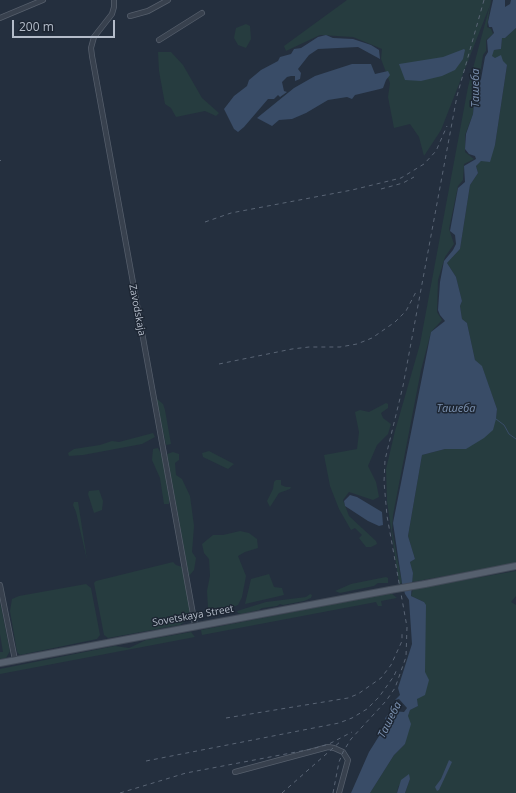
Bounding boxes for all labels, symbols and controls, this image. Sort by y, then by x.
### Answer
scale bar [14,12,117,38]
text: 200 m [19,18,54,35]
water label: Ташеба [469,69,483,107]
street label: Zavodskaja [126,283,148,337]
water label: Ташеба [437,402,475,416]
street label: Sovetskaya Street [151,603,235,629]
water label: Ташеба [375,700,405,740]

